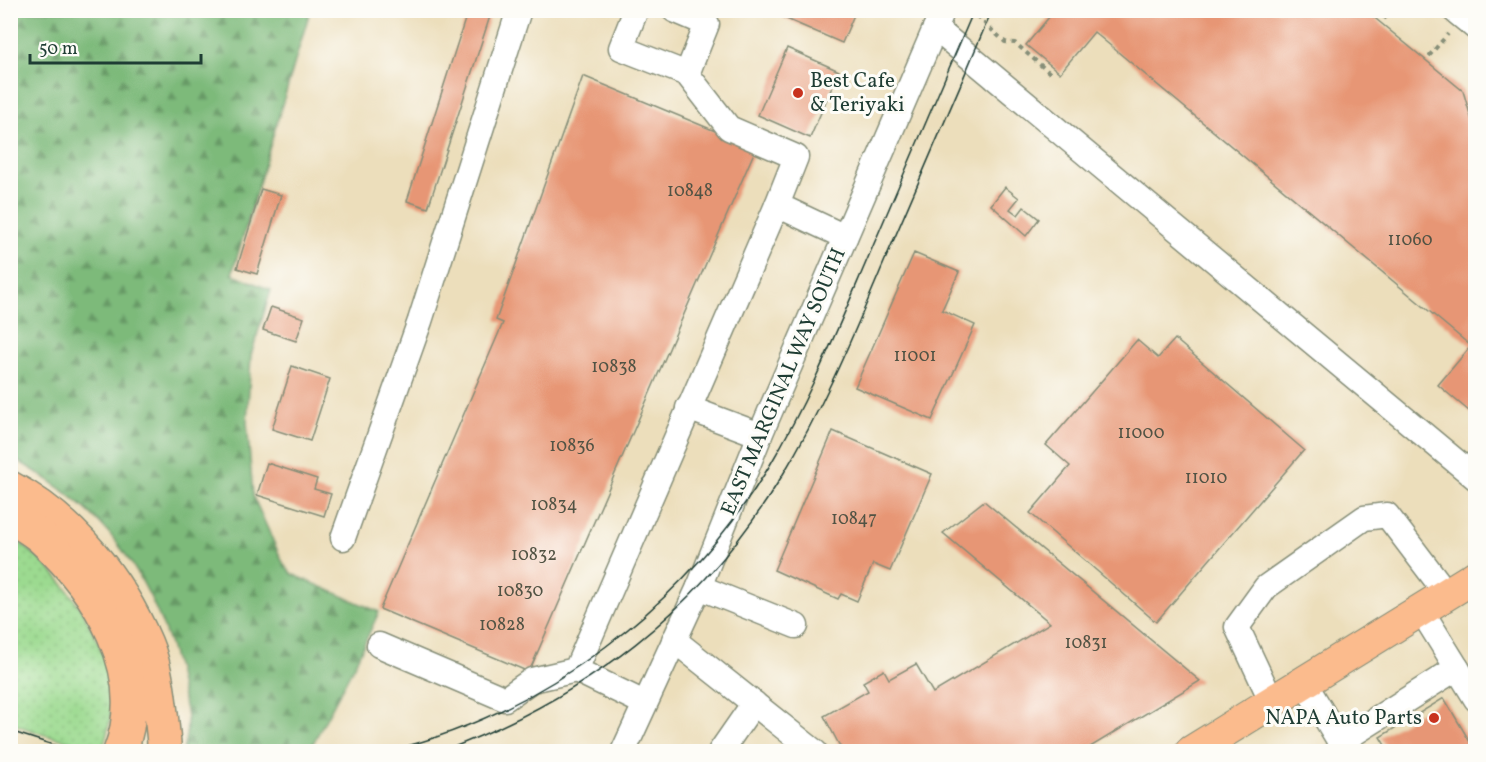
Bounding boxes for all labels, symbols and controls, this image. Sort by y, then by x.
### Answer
scale bar [30,27,201,65]
text: 50 m [39,37,78,62]
place label: Best Cafe & Teriyaki [810,67,905,120]
marker: Best Cafe & Teriyaki [791,86,805,100]
house number: 10848 [667,179,713,204]
house number: 11060 [1388,228,1433,253]
street label: EAST MARGINAL WAY SOUTH [714,244,854,520]
house number: 11001 [894,344,936,369]
house number: 10838 [591,355,637,380]
house number: 11000 [1117,421,1165,446]
house number: 10836 [549,434,595,459]
house number: 11010 [1185,466,1227,491]
house number: 10834 [531,493,577,518]
house number: 10847 [831,507,877,532]
house number: 10832 [511,543,557,568]
house number: 10830 [497,579,543,604]
house number: 10828 [479,613,525,638]
house number: 10831 [1064,631,1108,656]
place label: NAPA Auto Parts [1265,704,1422,733]
marker: NAPA Auto Parts [1427,711,1441,725]

